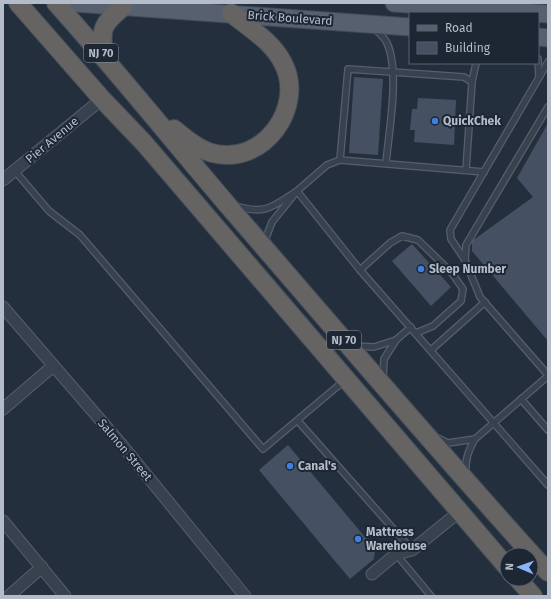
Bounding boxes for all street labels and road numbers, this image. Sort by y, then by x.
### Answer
street label: Brick Boulevard [247,8,333,28]
road number: NJ 70 [84,44,118,62]
street label: Pier Avenue [23,114,81,166]
road number: NJ 70 [327,331,361,349]
street label: Salmon Street [95,416,155,484]

